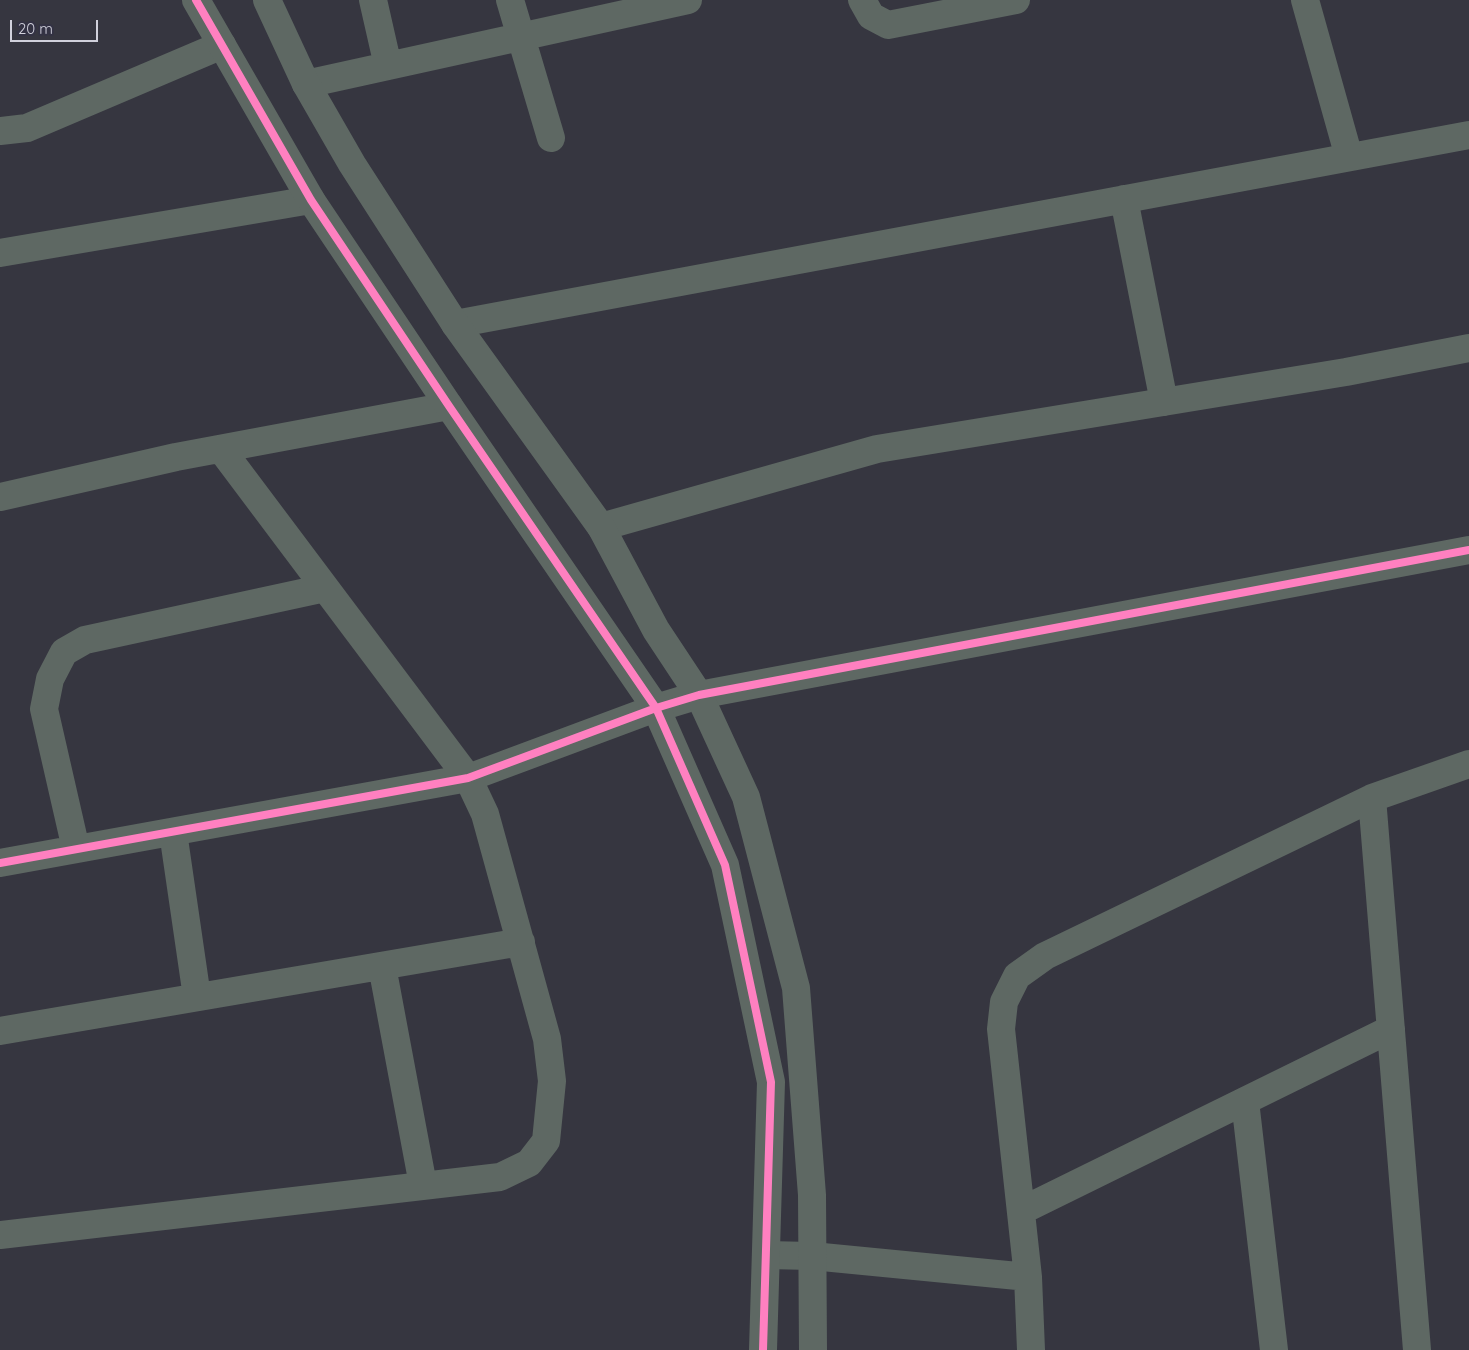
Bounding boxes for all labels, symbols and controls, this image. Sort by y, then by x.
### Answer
scale bar [12,10,100,42]
text: 20 m [18,19,53,38]

